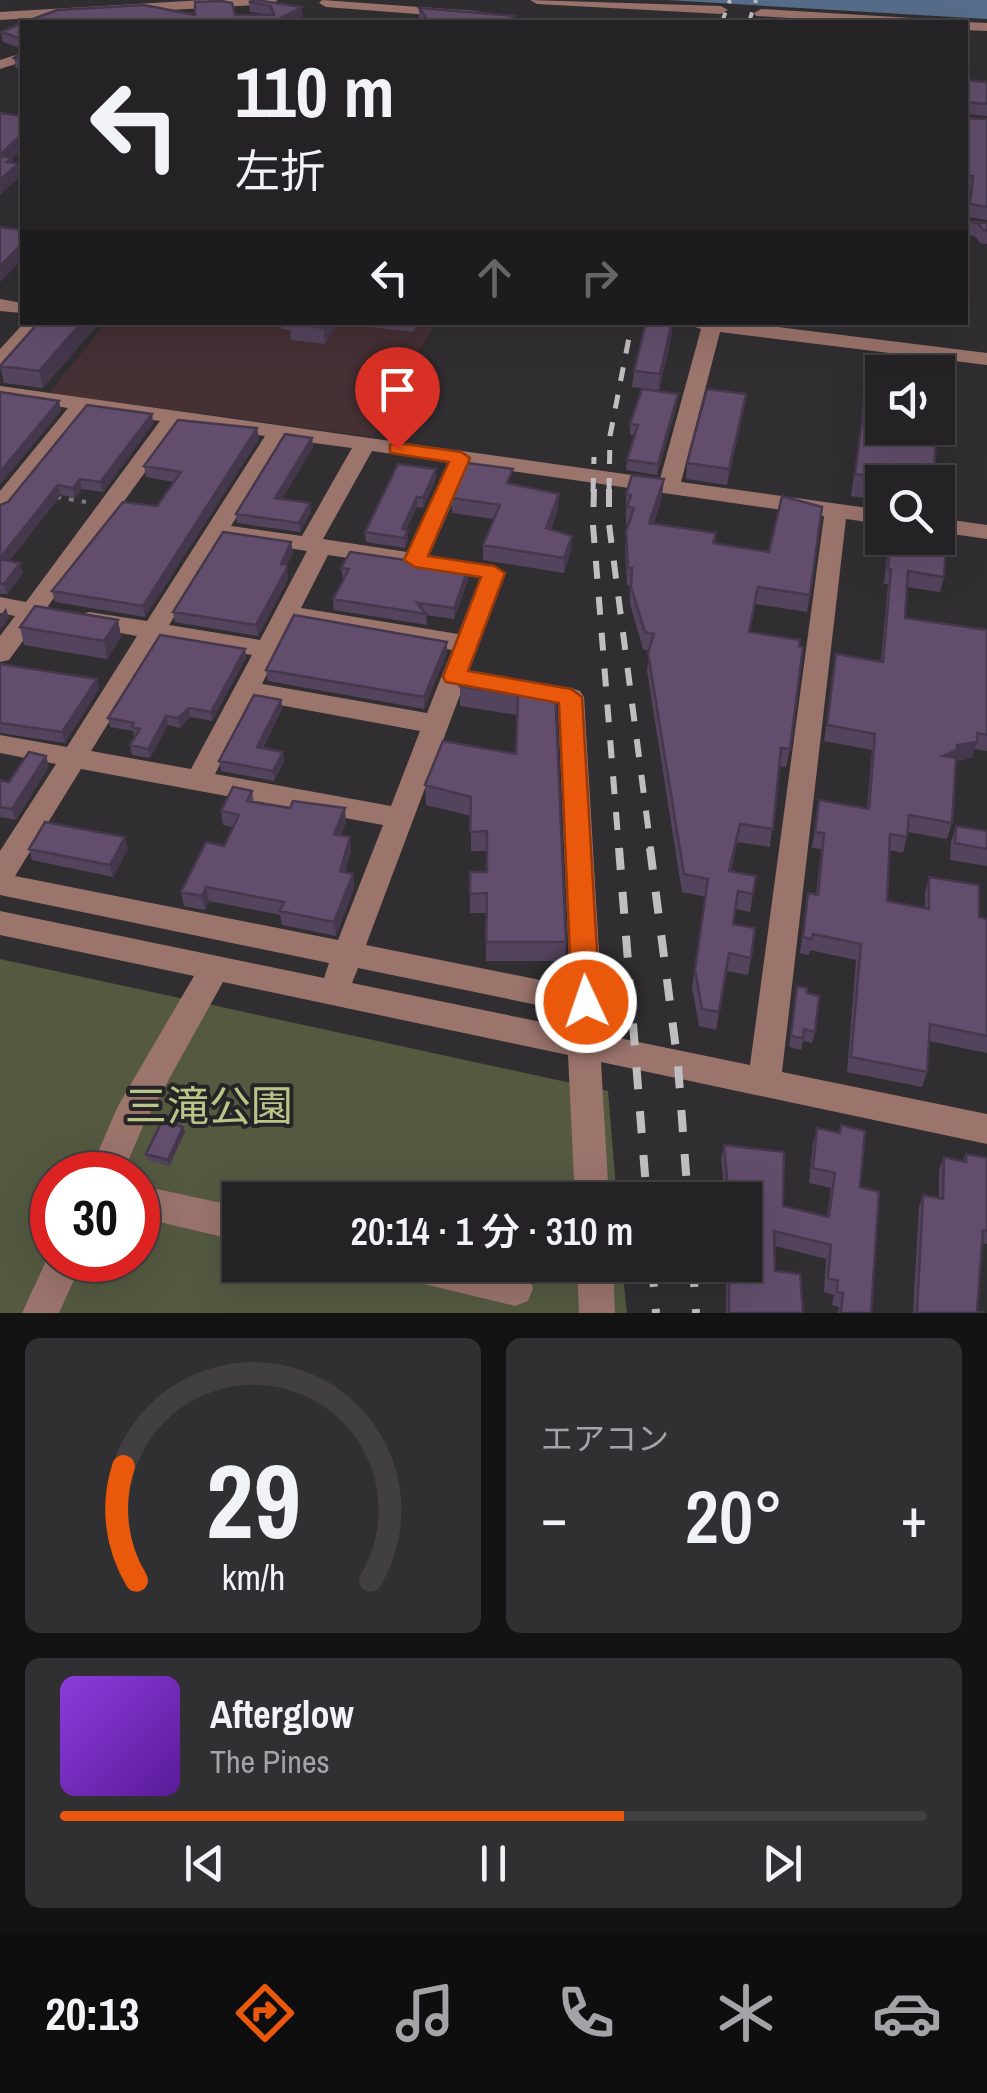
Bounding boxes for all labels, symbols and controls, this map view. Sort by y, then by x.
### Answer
text: 110 m [235,45,395,139]
icon: left [70,60,200,190]
text: 左折 [235,140,325,201]
icon: left [362,250,417,305]
icon: ahead [467,250,522,305]
icon: right [572,250,627,305]
pin [355,347,440,450]
map controls [865,355,955,555]
button: sound [865,355,955,445]
icon: arrive [370,362,425,417]
button: search [865,465,955,555]
position arrow [534,950,638,1054]
park label: 三滝公園 [125,1078,293,1134]
speed limit sign: 30 [30,1152,160,1282]
text: 20:14 · 1 分 · 310 m [351,1206,633,1257]
text: エアコン [541,1417,669,1460]
text: 29 [206,1430,300,1570]
text: 20° [685,1465,783,1566]
text: − [541,1480,567,1554]
text: + [901,1480,927,1554]
text: km/h [221,1553,285,1601]
text: Afterglow [210,1689,354,1740]
text: The Pines [210,1740,330,1783]
icon: previous [177,1836,232,1891]
icon: pause [466,1836,521,1891]
icon: next [755,1836,810,1891]
icon: directions [230,1978,300,2048]
icon: music [390,1978,460,2048]
icon: phone [551,1978,621,2048]
icon: climate [711,1978,781,2048]
icon: car [872,1978,942,2048]
text: 20:13 [45,1983,140,2044]

